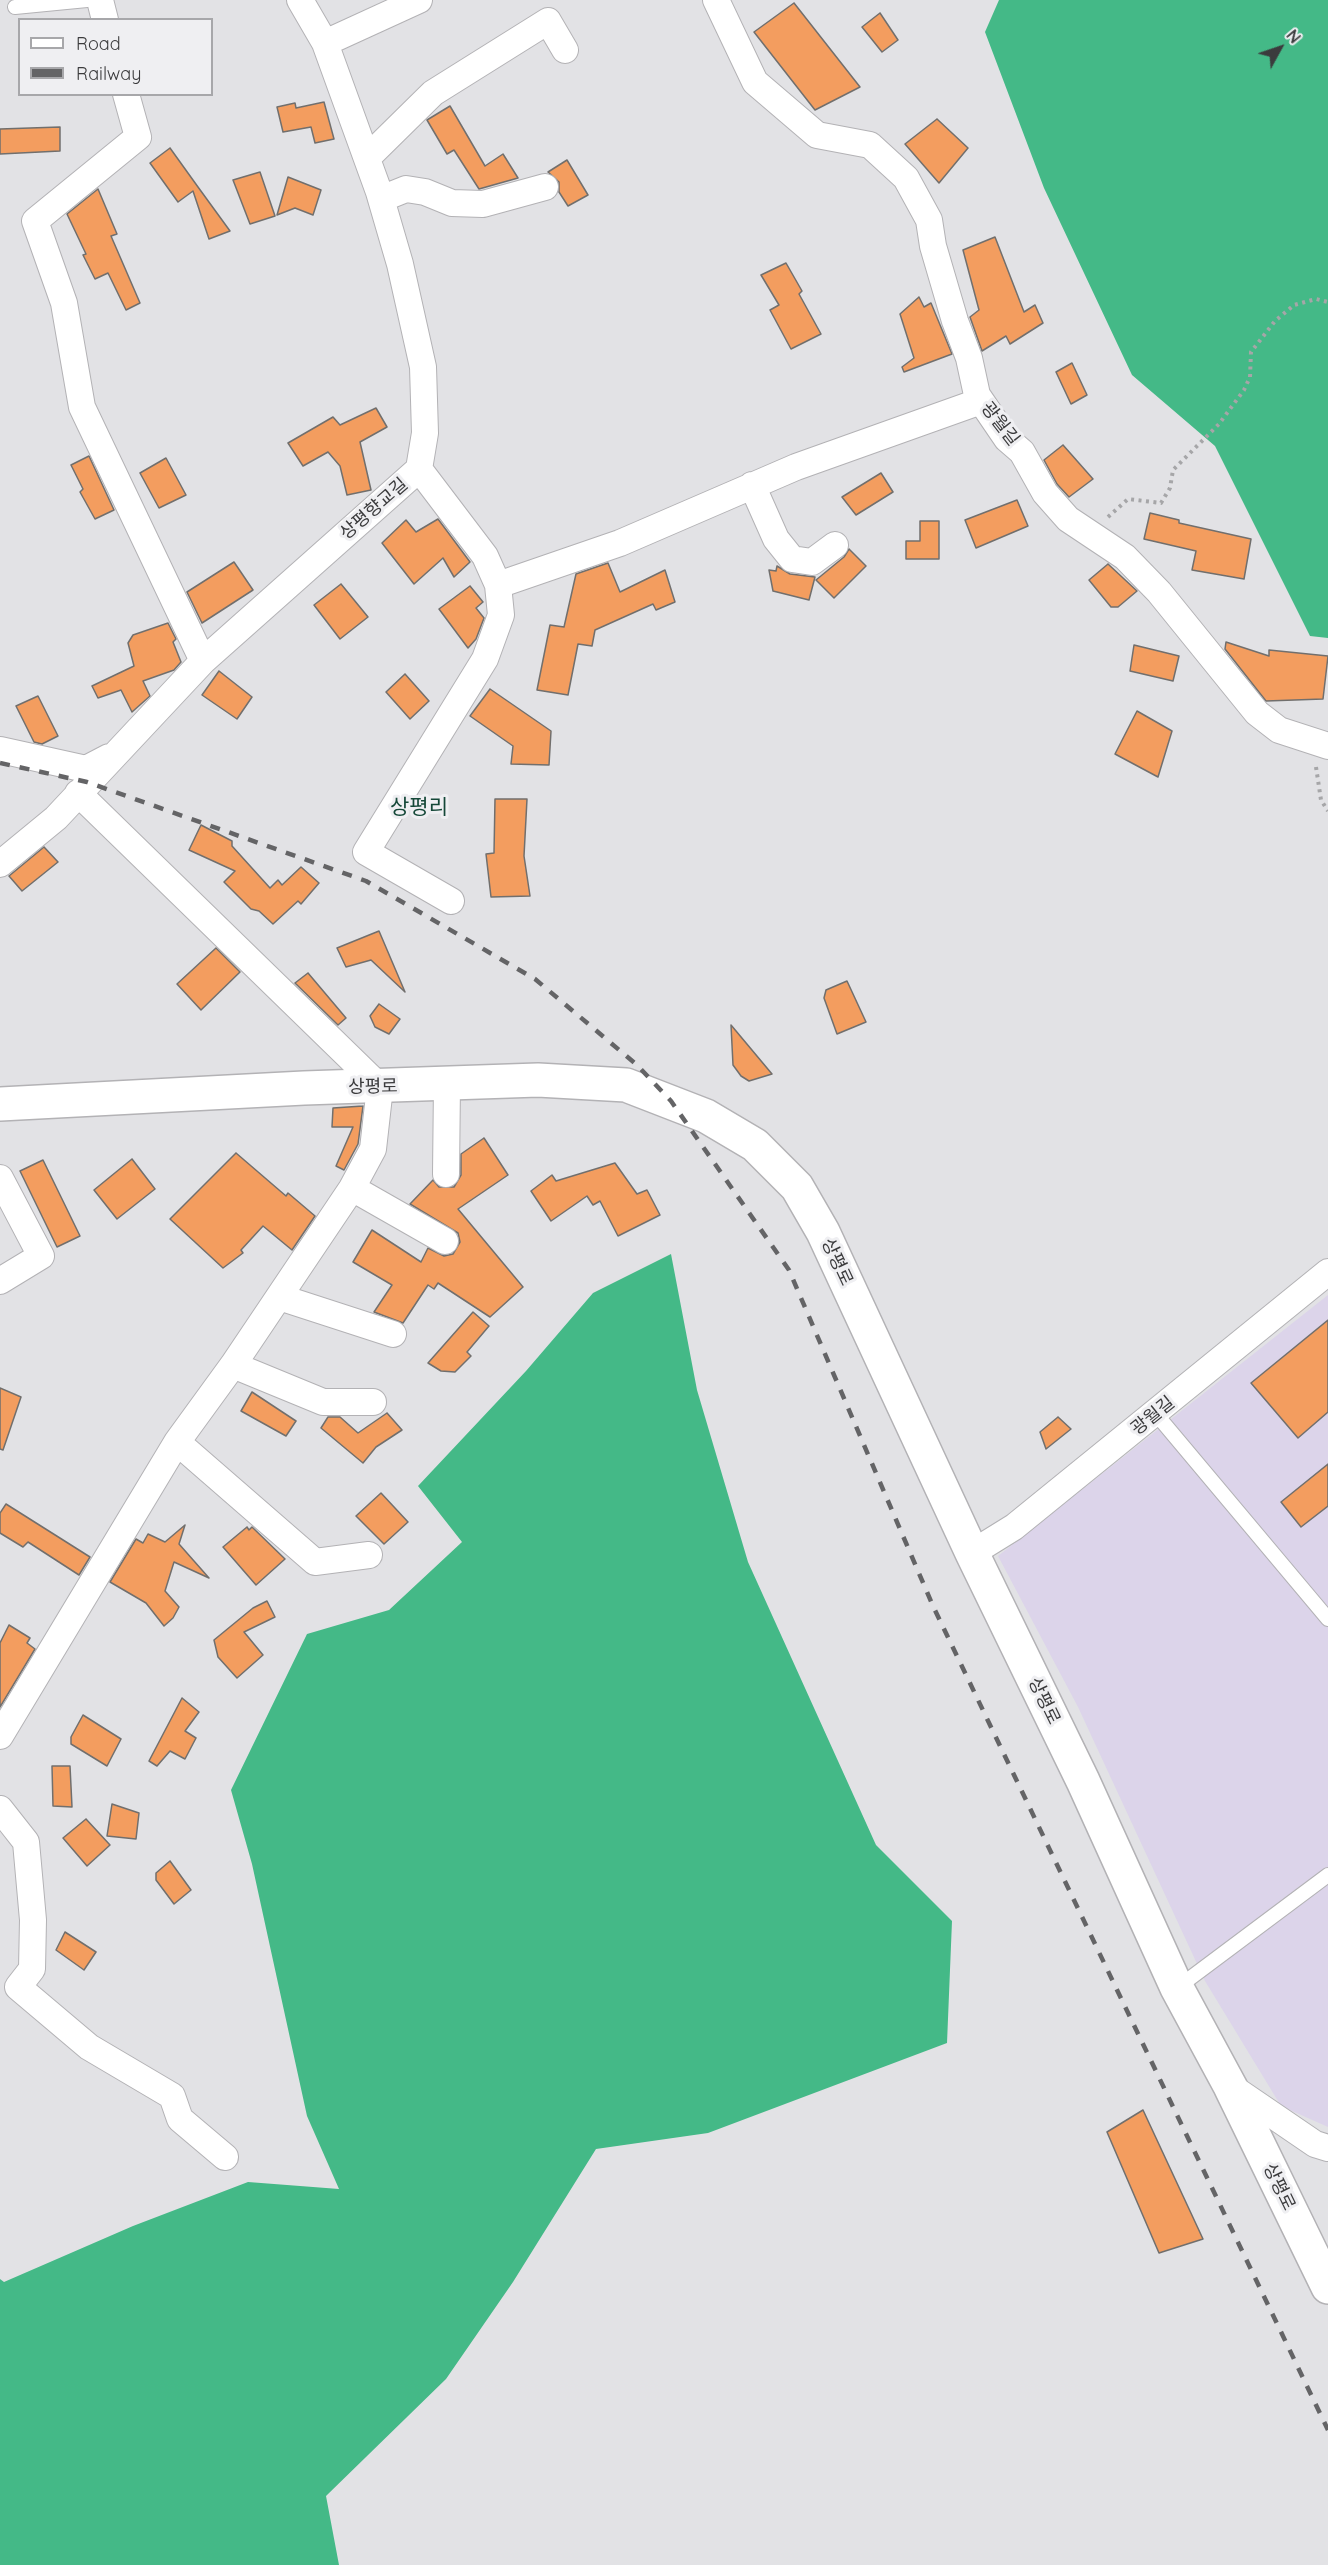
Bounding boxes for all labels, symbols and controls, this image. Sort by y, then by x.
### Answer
legend [18,18,213,96]
north arrow [1250,18,1310,78]
text: N [1282,25,1305,47]
text: Road [76,32,121,55]
text: Railway [76,62,142,85]
street label: 광월길 [976,398,1024,450]
street label: 상평향교길 [336,474,412,544]
district label: 상평리 [390,795,448,821]
street label: 상평로 [348,1076,398,1098]
street label: 상평로 [817,1235,857,1289]
street label: 광월길 [1127,1392,1179,1440]
street label: 상평로 [1023,1674,1065,1728]
street label: 상평로 [1258,2160,1300,2214]

